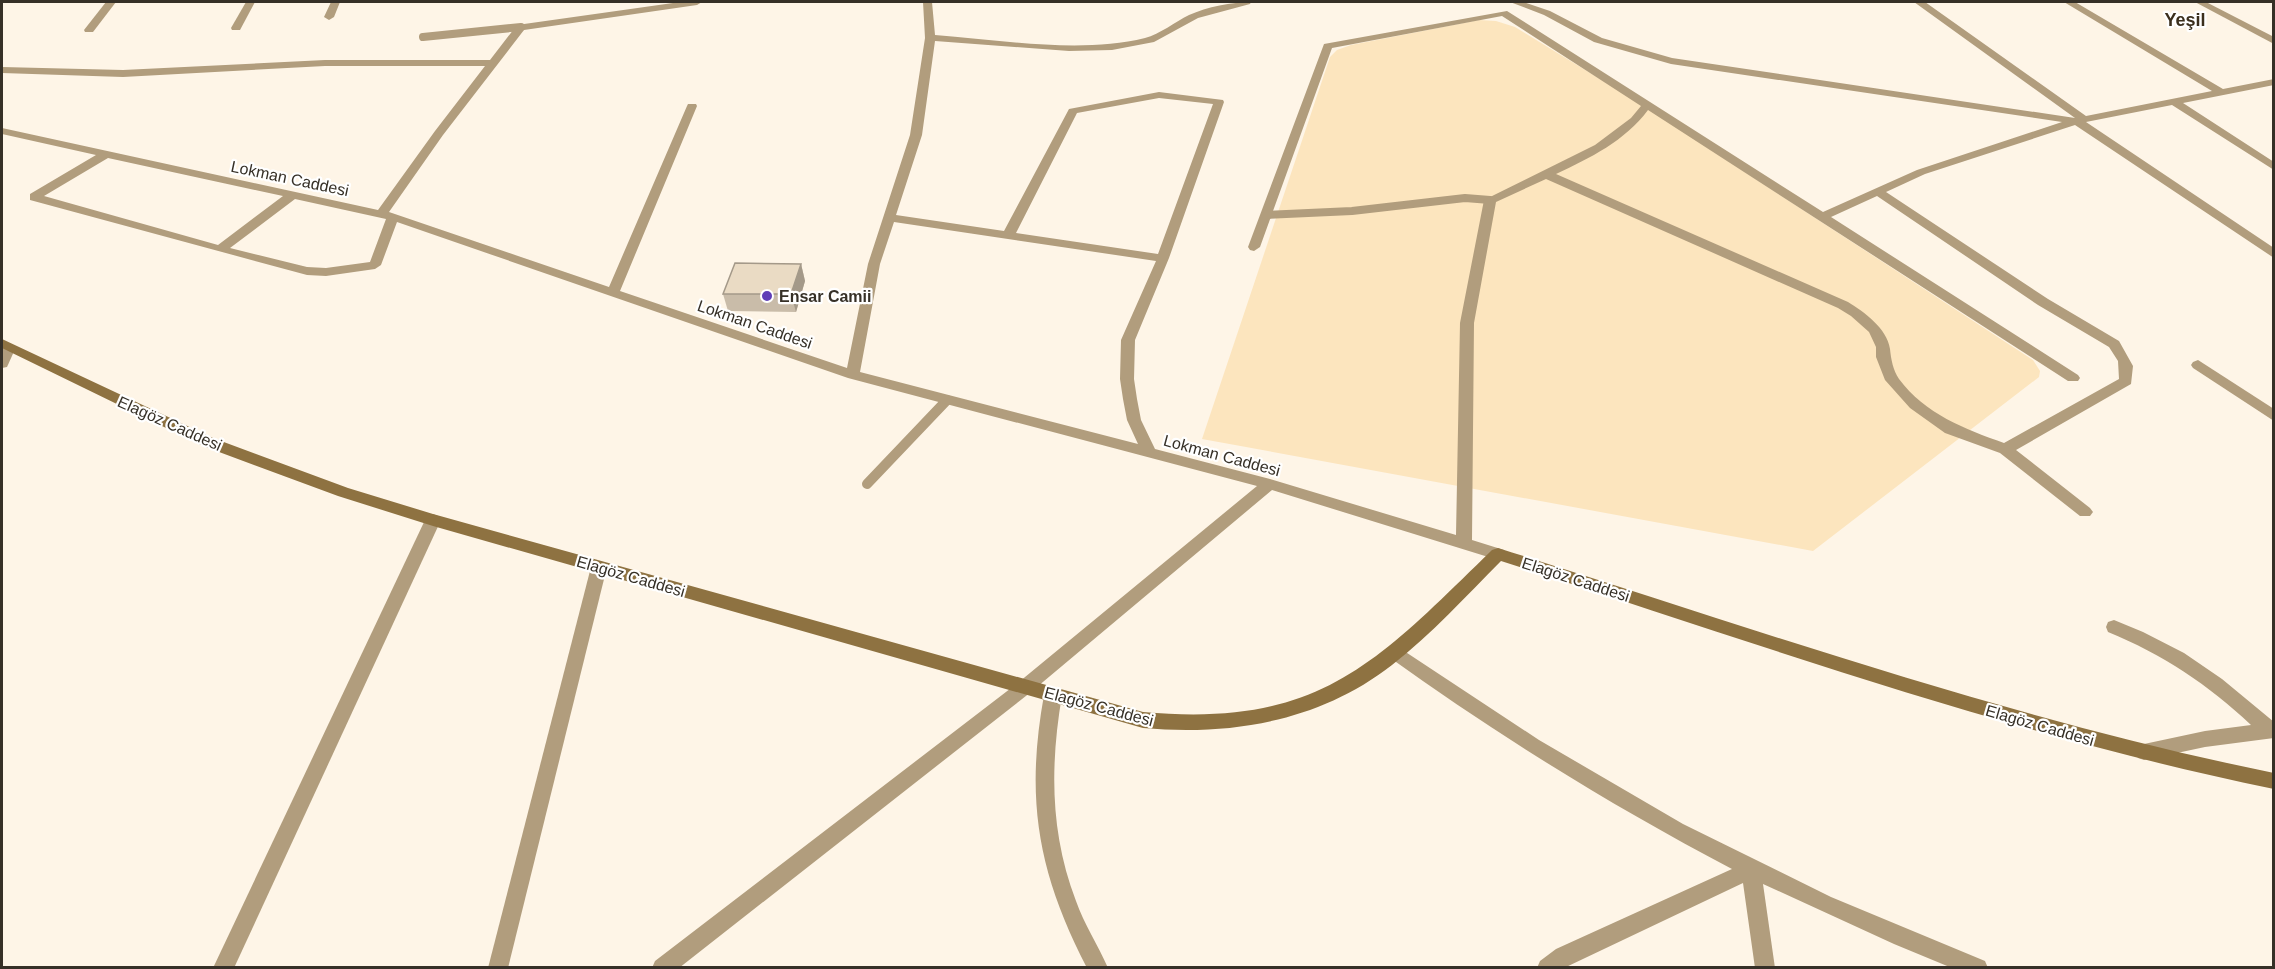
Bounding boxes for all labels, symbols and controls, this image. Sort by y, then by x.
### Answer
district label: Yeşil [2164,10,2206,30]
street label: Lokman Caddesi [229,158,350,199]
place label: Ensar Camii [779,288,871,305]
marker: Ensar Camii [760,289,774,303]
street label: Lokman Caddesi [695,297,814,352]
street label: Elagöz Caddesi [115,393,224,454]
street label: Lokman Caddesi [1162,432,1282,479]
street label: Elagöz Caddesi [575,553,687,600]
street label: Elagöz Caddesi [1520,554,1632,605]
street label: Elagöz Caddesi [1043,684,1155,729]
street label: Elagöz Caddesi [1984,702,2096,749]

